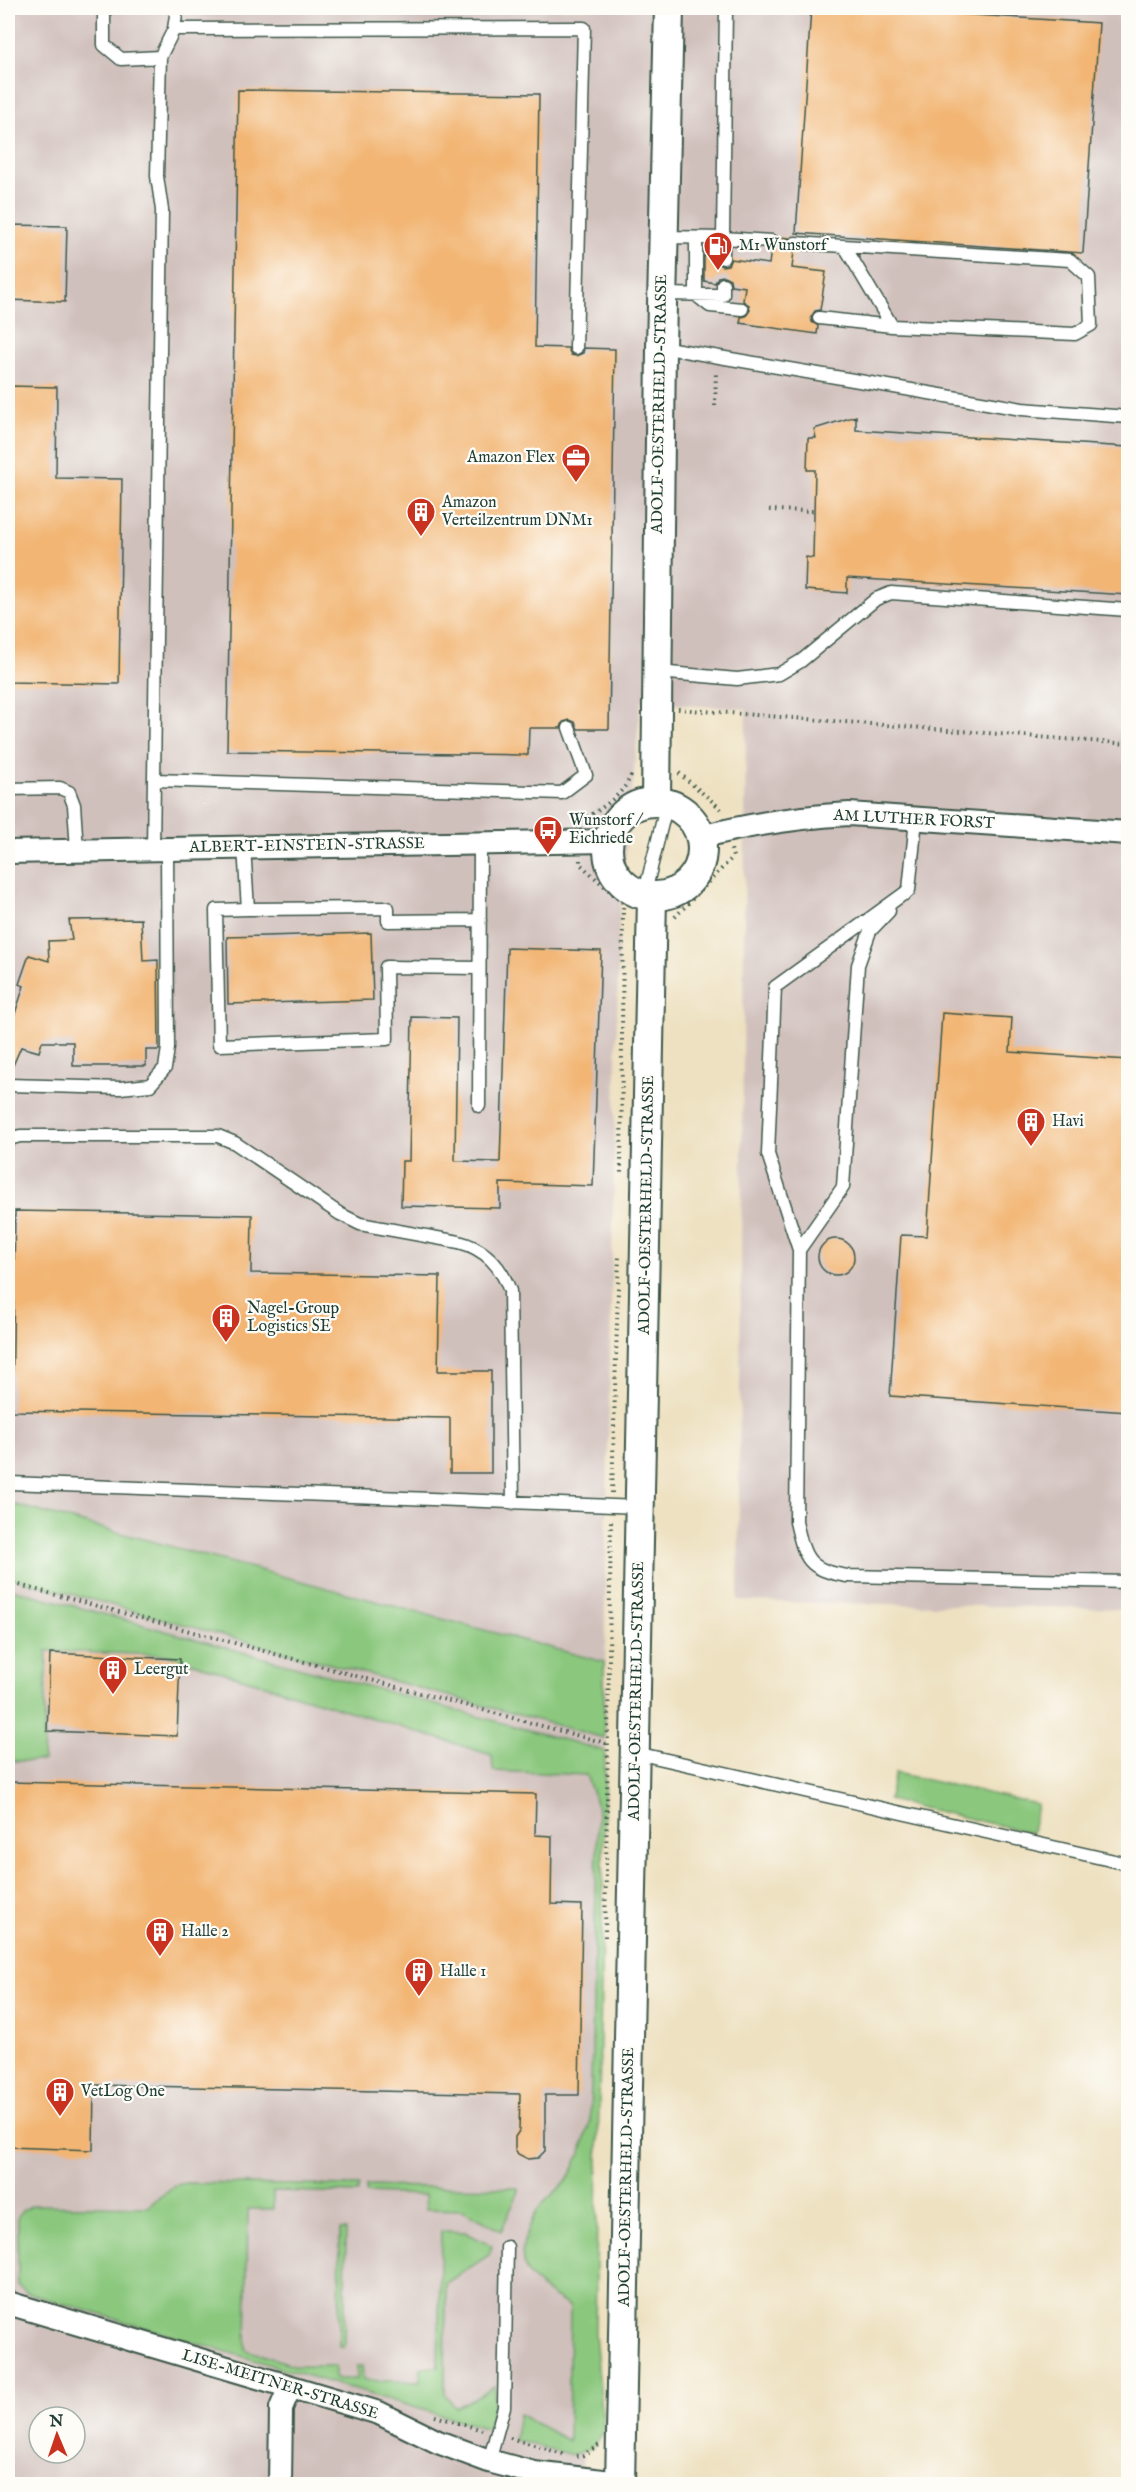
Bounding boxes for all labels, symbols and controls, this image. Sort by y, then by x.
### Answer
fuel station icon: M1 Wunstorf [702,230,734,272]
place label: M1 Wunstorf [739,236,830,256]
street label: ADOLF-OESTERHELD-STRASSE [648,274,672,535]
office icon: Amazon Flex [560,442,592,484]
place label: Amazon Flex [466,448,555,468]
place label: Amazon Verteilzentrum DNM1 [441,493,593,531]
building icon: Amazon Verteilzentrum DNM1 [405,496,437,538]
street label: AM LUTHER FORST [832,806,995,834]
place label: Wunstorf / Eichriede [569,811,644,849]
bus stop icon: Wunstorf / Eichriede [532,814,564,856]
street label: ALBERT-EINSTEIN-STRASSE [188,834,425,858]
street label: ADOLF-OESTERHELD-STRASSE [635,1075,659,1336]
building icon: Havi [1015,1106,1047,1148]
place label: Havi [1052,1112,1084,1132]
place label: Nagel-Group Logistics SE [247,1299,340,1337]
building icon: Nagel-Group Logistics SE [210,1302,242,1344]
street label: ADOLF-OESTERHELD-STRASSE [625,1561,649,1822]
building icon: Leergut [97,1654,129,1696]
place label: Leergut [134,1660,189,1680]
building icon: Halle 2 [144,1916,176,1958]
place label: Halle 2 [181,1922,229,1942]
building icon: Halle 1 [403,1956,435,1998]
place label: Halle 1 [440,1962,486,1982]
street label: ADOLF-OESTERHELD-STRASSE [615,2047,639,2308]
building icon: VetLog One [44,2076,76,2118]
place label: VetLog One [80,2082,165,2102]
street label: LISE-MEITNER-STRASSE [179,2346,381,2424]
north arrow [27,2405,87,2465]
text: N [48,2412,64,2432]

